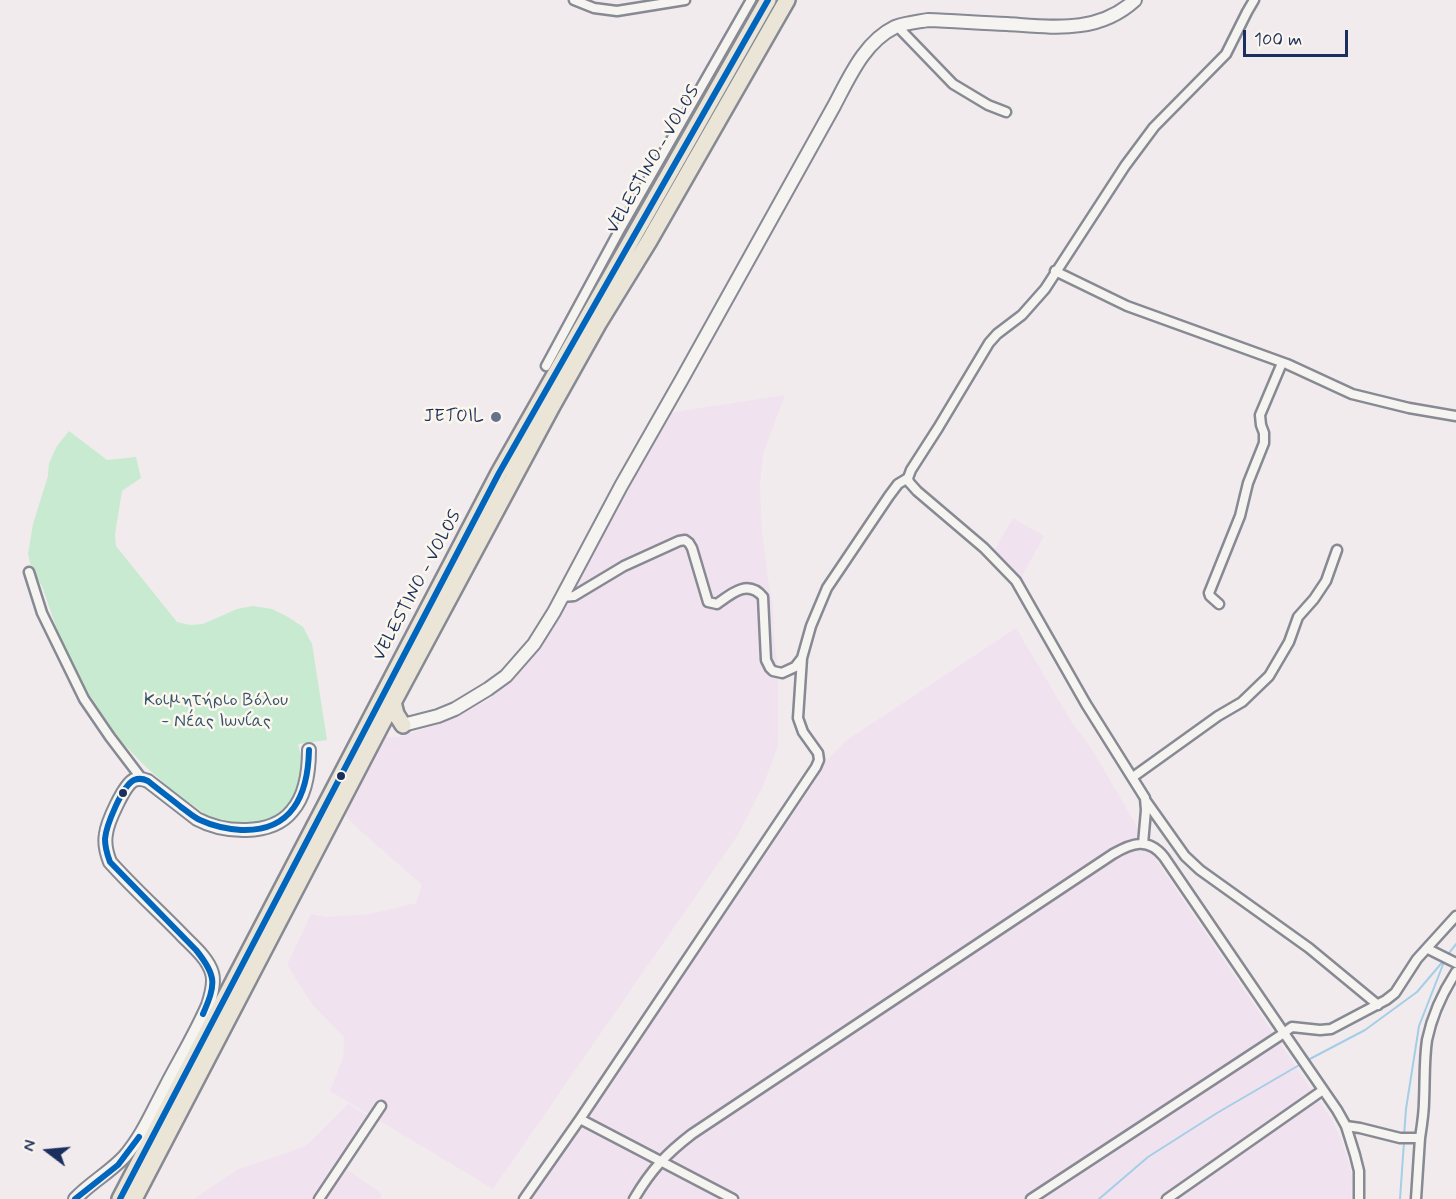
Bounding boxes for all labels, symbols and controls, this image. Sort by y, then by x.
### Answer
scale bar [1246,18,1351,56]
text: 100 m [1254,28,1302,52]
street label: VELESTINO - VOLOS [603,82,705,238]
place label: JETOIL [424,406,484,428]
marker: JETOIL [489,410,503,424]
street label: VELESTINO - VOLOS [369,507,467,665]
park label: Κοιμητήριο Βόλου - Νέας Ιωνίας [144,690,288,732]
unlabelled marker [335,770,347,782]
unlabelled marker [117,787,129,799]
north arrow [18,1121,78,1181]
text: N [19,1138,42,1154]

